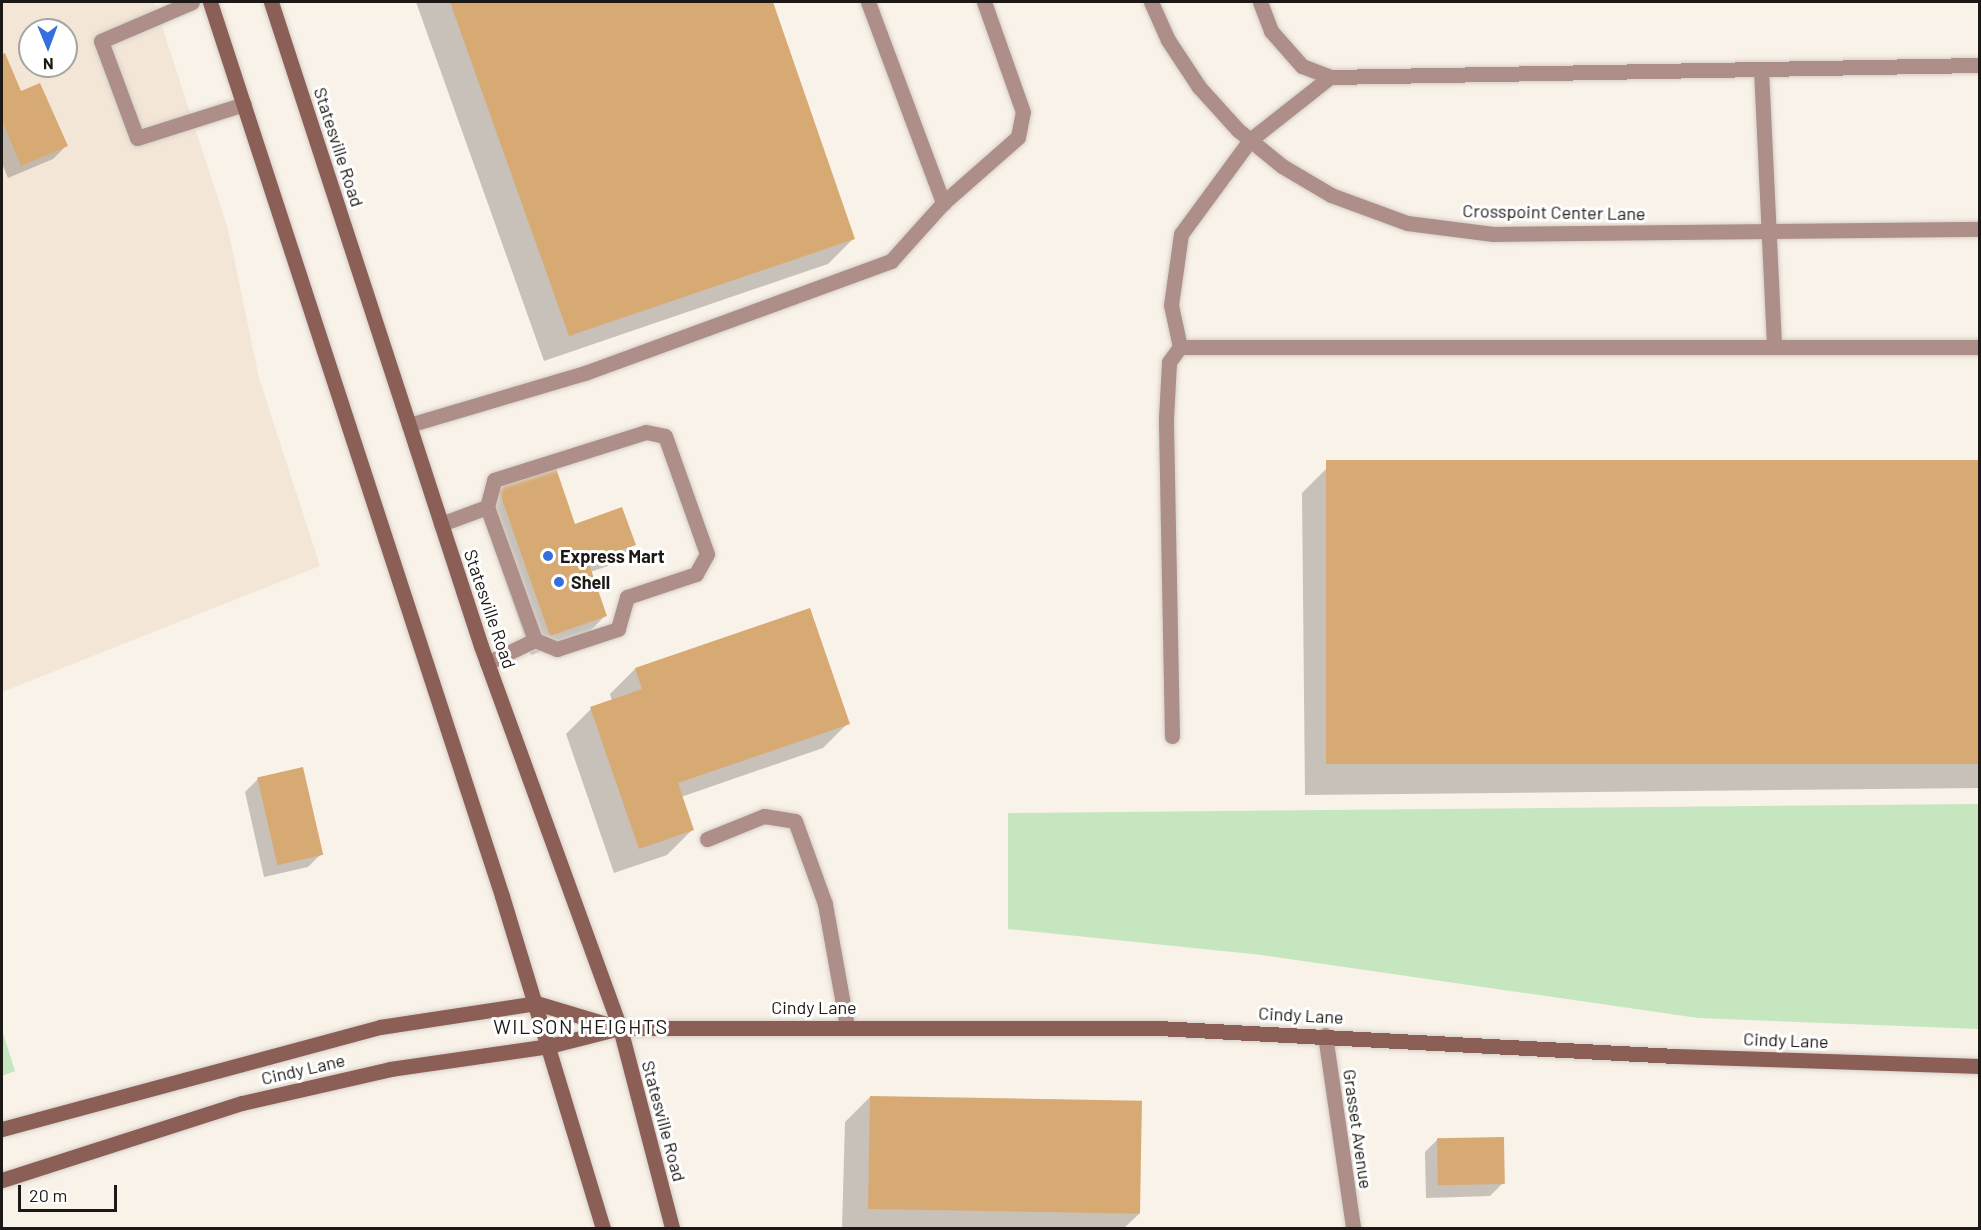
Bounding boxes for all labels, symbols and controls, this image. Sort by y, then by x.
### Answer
north arrow [18,18,78,78]
text: N [43,55,54,74]
street label: Statesville Road [310,84,368,210]
street label: Crosspoint Center Lane [1462,200,1646,224]
place label: Express Mart [560,545,665,567]
street label: Statesville Road [460,547,520,671]
marker: Express Mart [541,549,555,563]
place label: Shell [571,571,610,593]
marker: Shell [552,575,566,589]
street label: Cindy Lane [771,996,857,1018]
street label: Cindy Lane [1258,1002,1344,1028]
district label: WILSON HEIGHTS [493,1014,669,1038]
street label: Cindy Lane [1743,1028,1829,1052]
street label: Cindy Lane [259,1049,347,1089]
street label: Statesville Road [637,1058,691,1184]
street label: Grasset Avenue [1339,1068,1377,1190]
scale bar [21,1173,120,1211]
text: 20 m [29,1184,67,1206]

